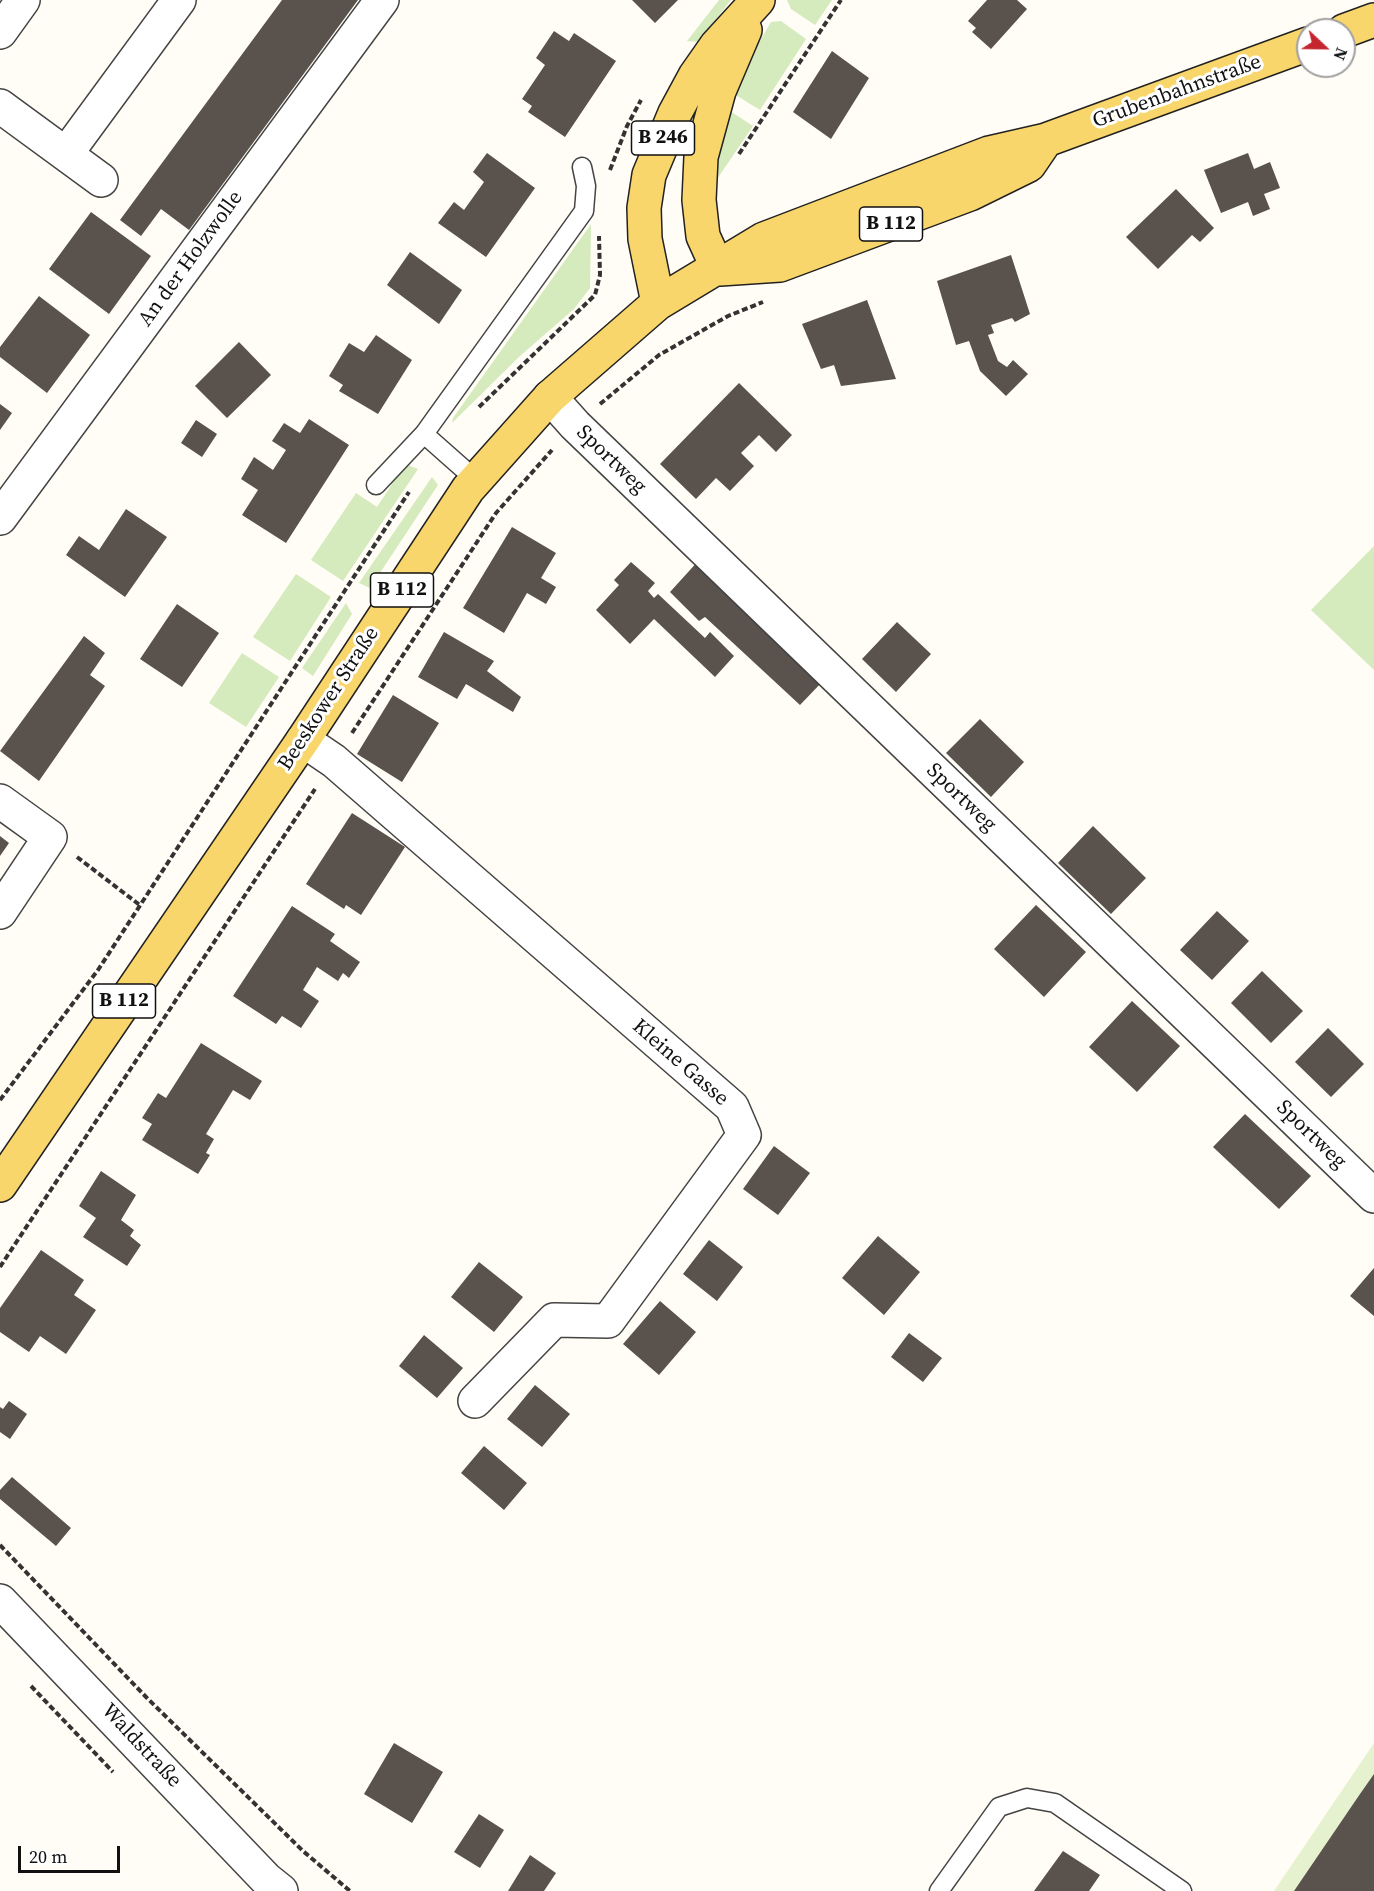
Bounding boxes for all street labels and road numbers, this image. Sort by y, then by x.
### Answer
street label: Grubenbahnstraße [1089,50,1265,134]
road number: B 246 [632,121,694,155]
street label: An der Holzwolle [133,186,249,332]
road number: B 112 [860,207,922,241]
street label: Sportweg [571,420,651,500]
road number: B 112 [370,573,434,607]
street label: Beeskower Straße [273,622,385,776]
street label: Sportweg [921,758,1001,838]
road number: B 112 [92,984,156,1018]
street label: Kleine Gasse [627,1014,733,1112]
street label: Sportweg [1271,1095,1351,1175]
street label: Waldstraße [96,1699,186,1793]

